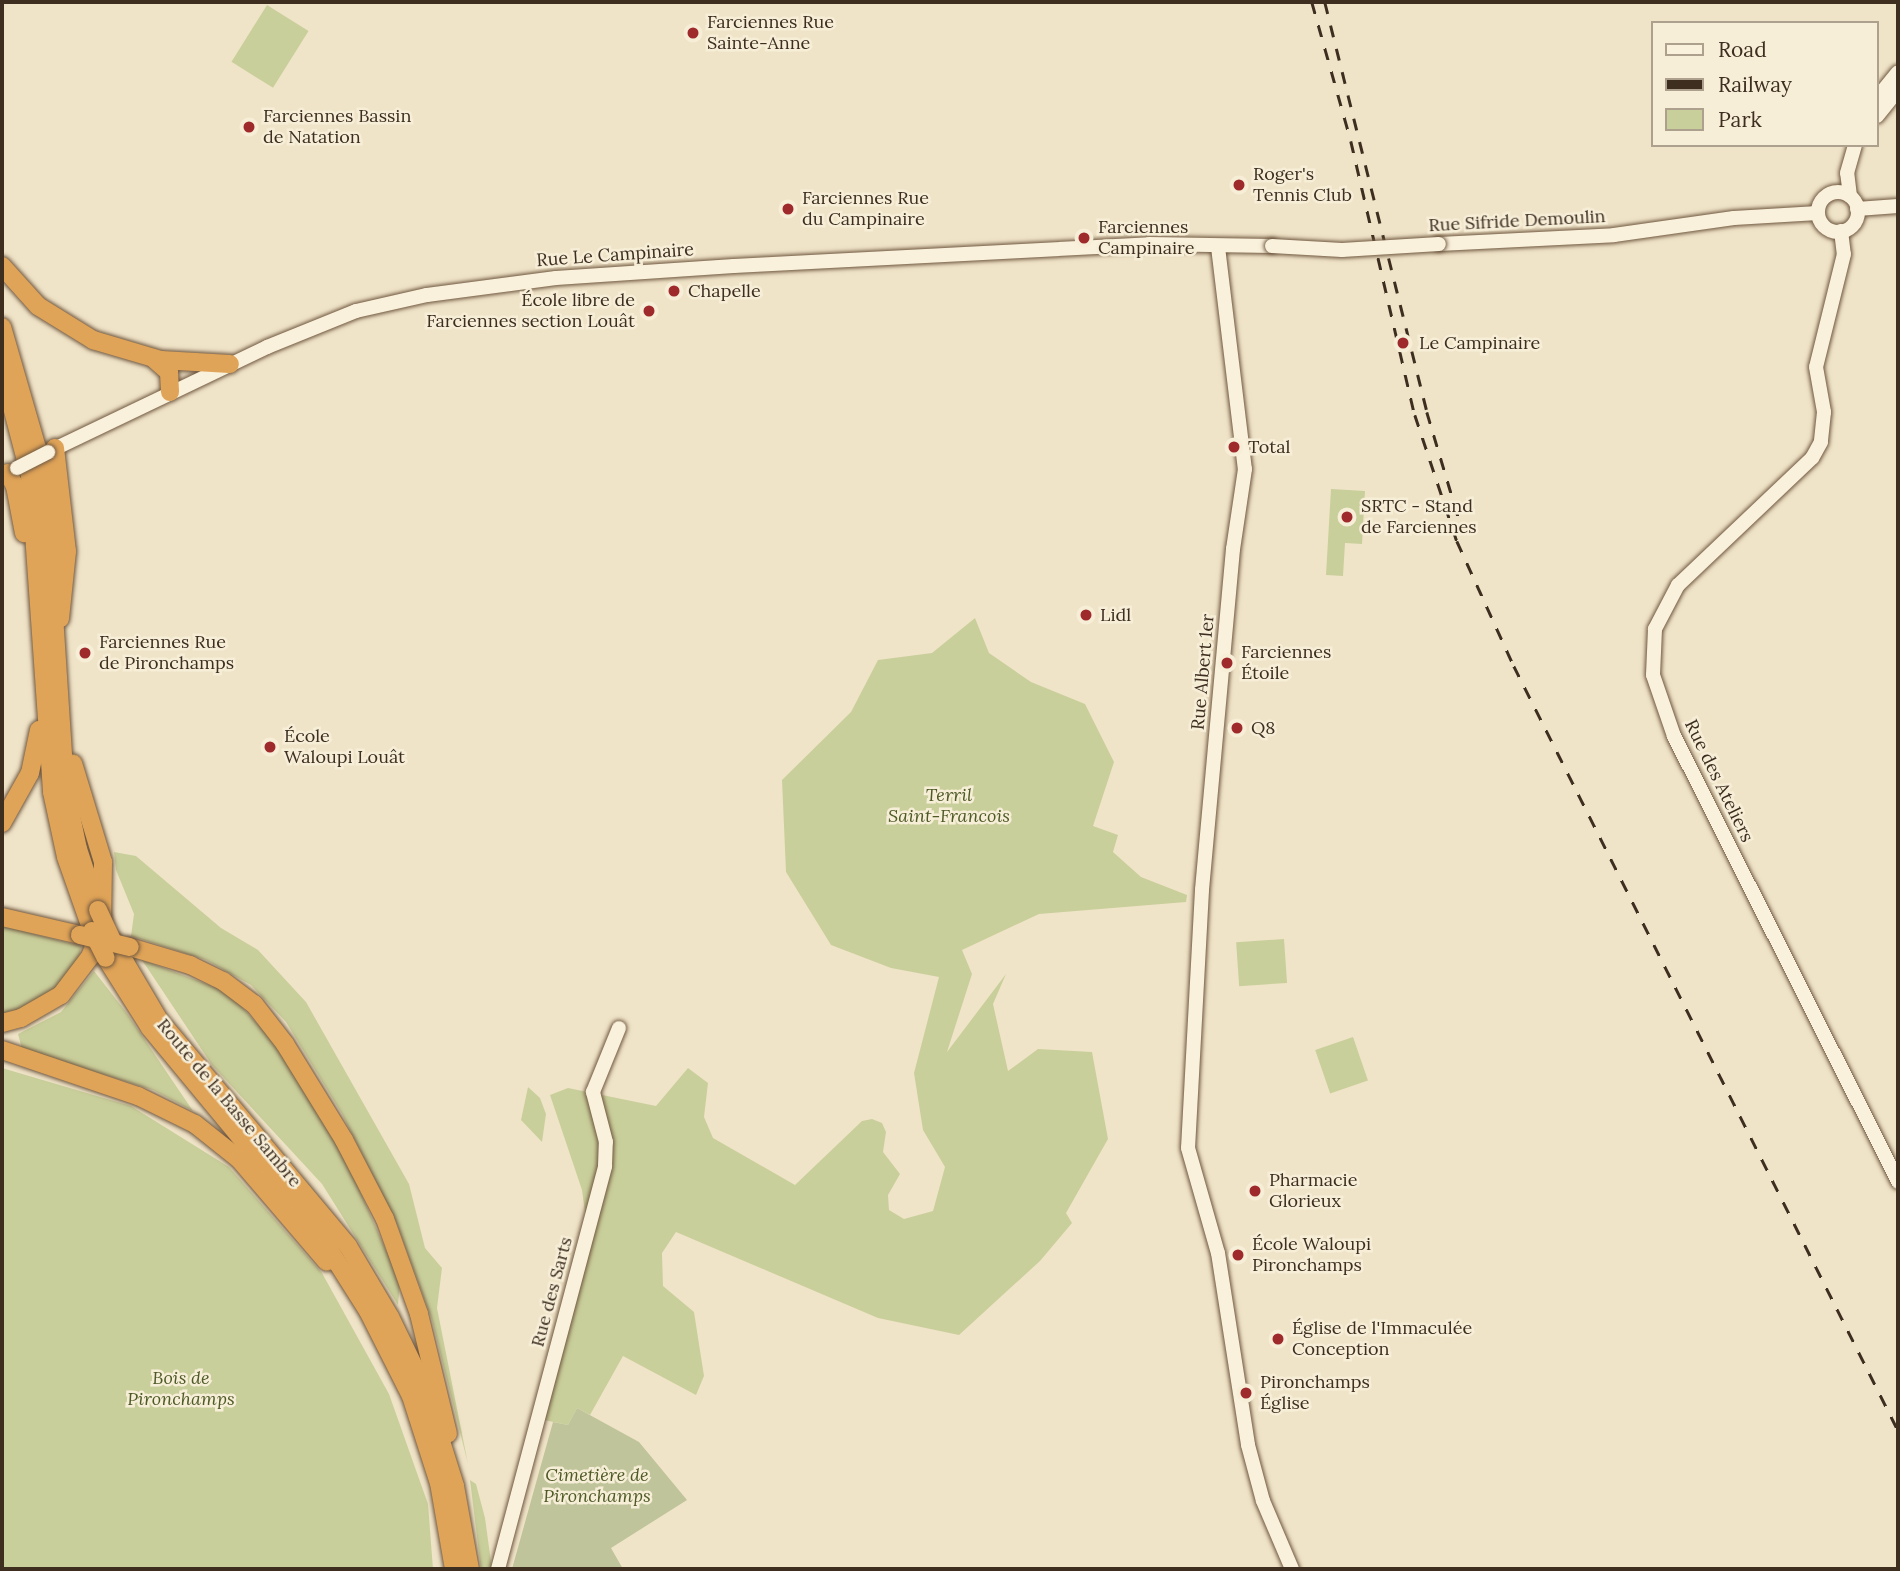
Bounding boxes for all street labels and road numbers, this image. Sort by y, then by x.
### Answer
street label: Rue Sifride Demoulin [1428,206,1606,236]
street label: Rue Le Campinaire [535,239,695,271]
street label: Rue Albert 1er [1187,613,1219,731]
street label: Rue des Ateliers [1680,716,1758,846]
street label: Route de la Basse Sambre [152,1014,306,1192]
street label: Rue des Sarts [527,1235,577,1349]

